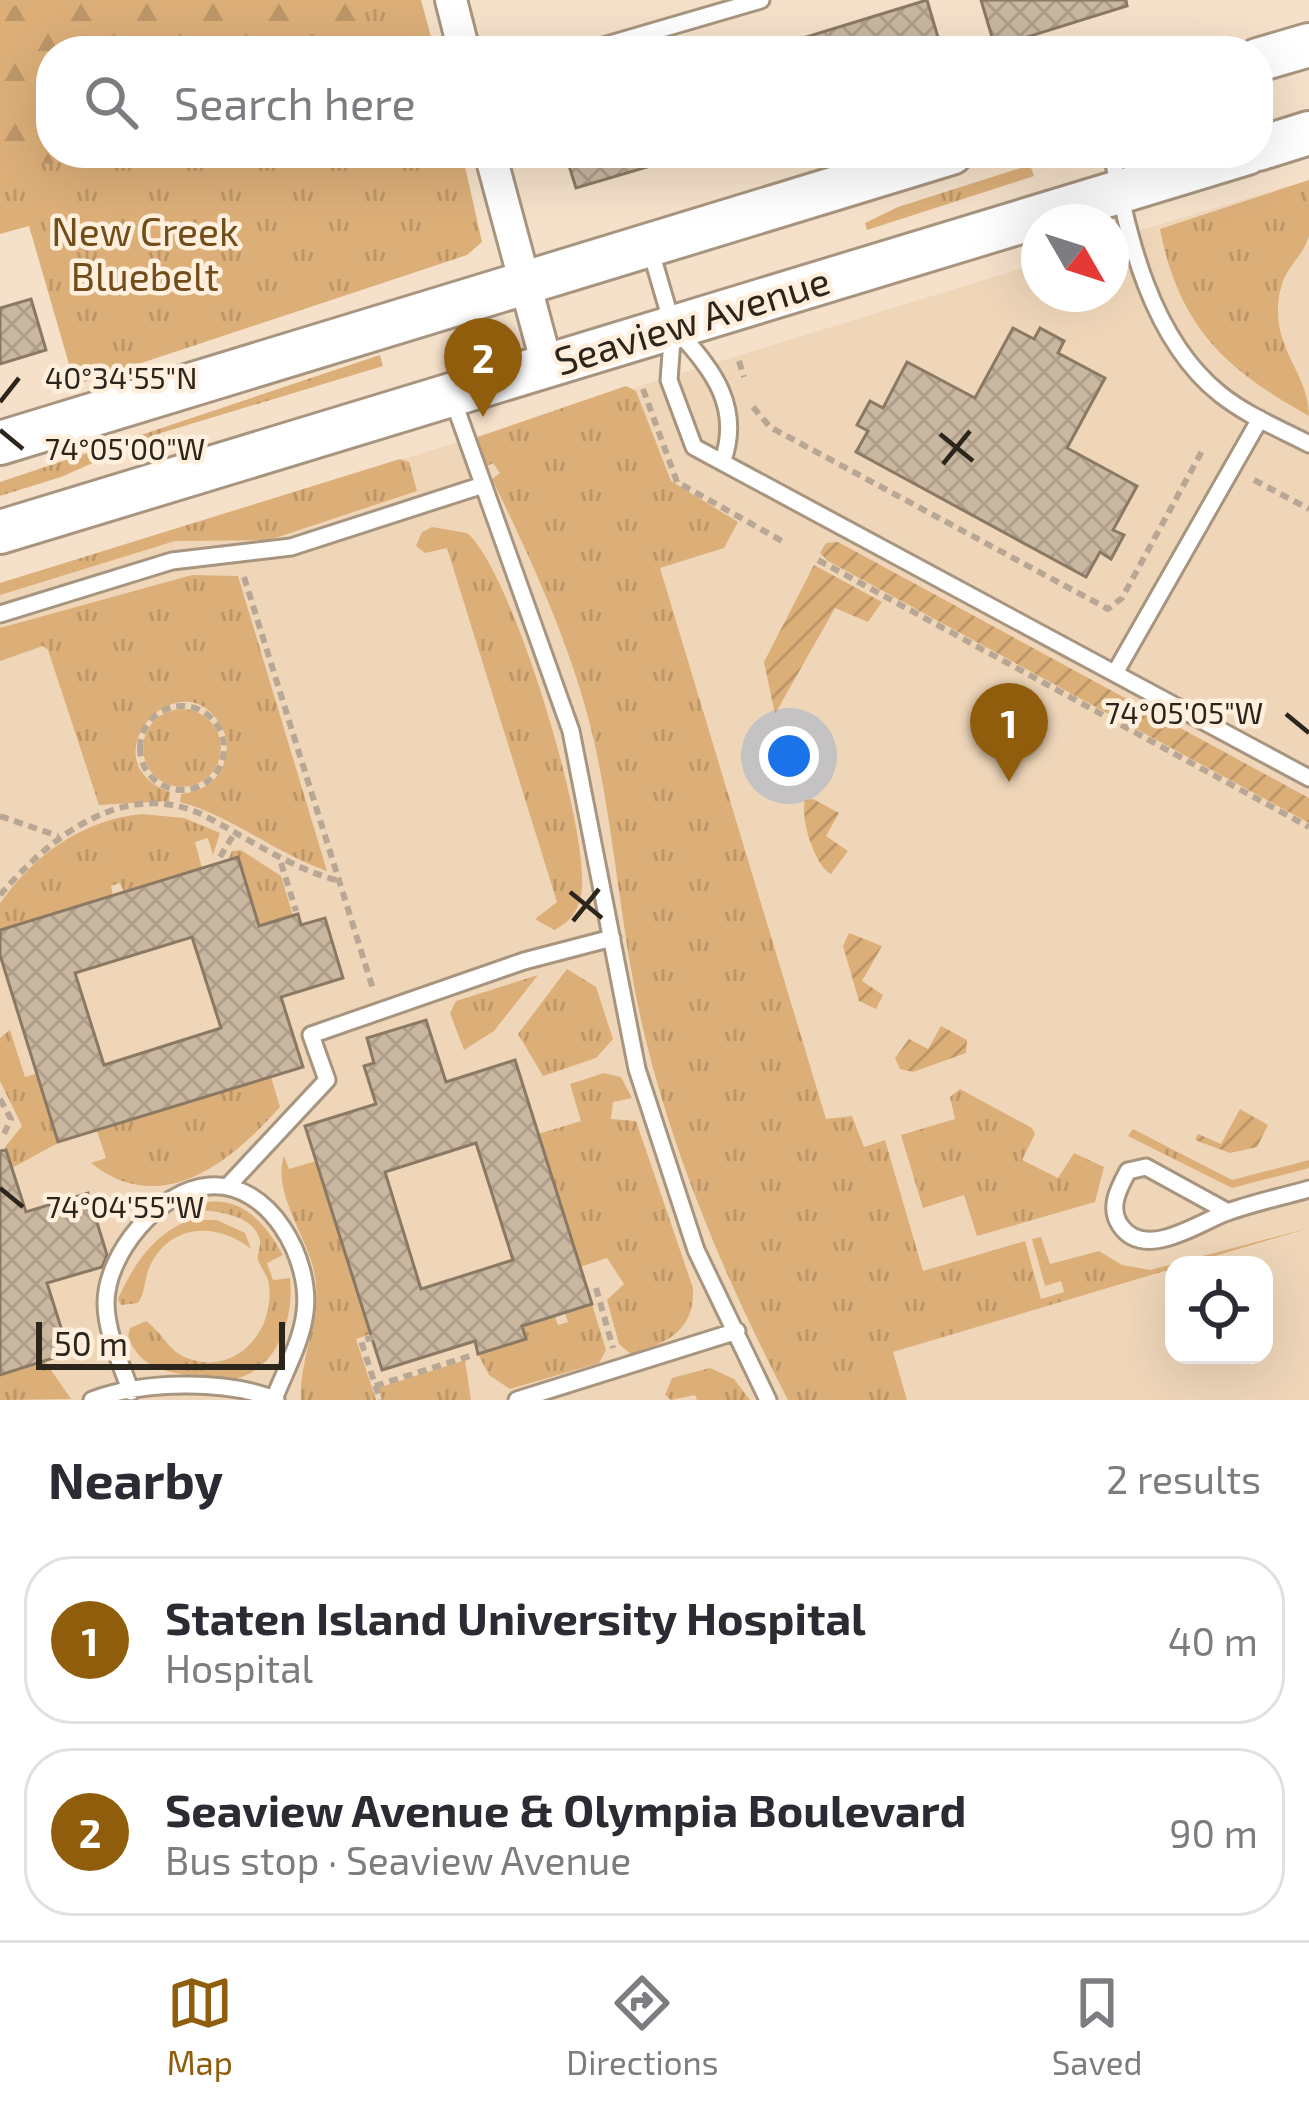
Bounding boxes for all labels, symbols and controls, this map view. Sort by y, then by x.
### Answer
search box [36,36,1273,168]
icon: search [78,69,144,135]
text: Search here [174,75,416,129]
north arrow [1021,204,1129,312]
park label: New Creek Bluebelt [51,207,239,299]
street label: Seaview Avenue [548,255,835,384]
pin: 2 [444,318,522,417]
text: 40°34'55"N [45,359,197,395]
text: 74°05'00"W [45,430,205,466]
pin: 1 [970,683,1048,782]
text: 74°05'05"W [1105,694,1263,730]
your location [759,726,819,786]
text: 74°04'55"W [46,1188,204,1224]
map controls [1165,1256,1273,1364]
button: locate [1165,1256,1273,1364]
scale bar [36,1316,285,1369]
text: 50 m [54,1323,128,1363]
text: Nearby [48,1448,223,1509]
text: 2 results [1106,1455,1261,1502]
text: Staten Island University Hospital [165,1590,866,1644]
text: 1 [82,1617,98,1664]
text: 40 m [1168,1617,1258,1664]
text: Hospital [165,1644,313,1691]
text: Seaview Avenue & Olympia Boulevard [165,1782,966,1836]
text: 2 [79,1809,101,1856]
text: 90 m [1169,1809,1258,1856]
text: Bus stop · Seaview Avenue [165,1836,631,1883]
tab: Map [167,1970,233,2082]
tab: Directions [566,1970,718,2082]
tab: Saved [1052,1970,1142,2082]

